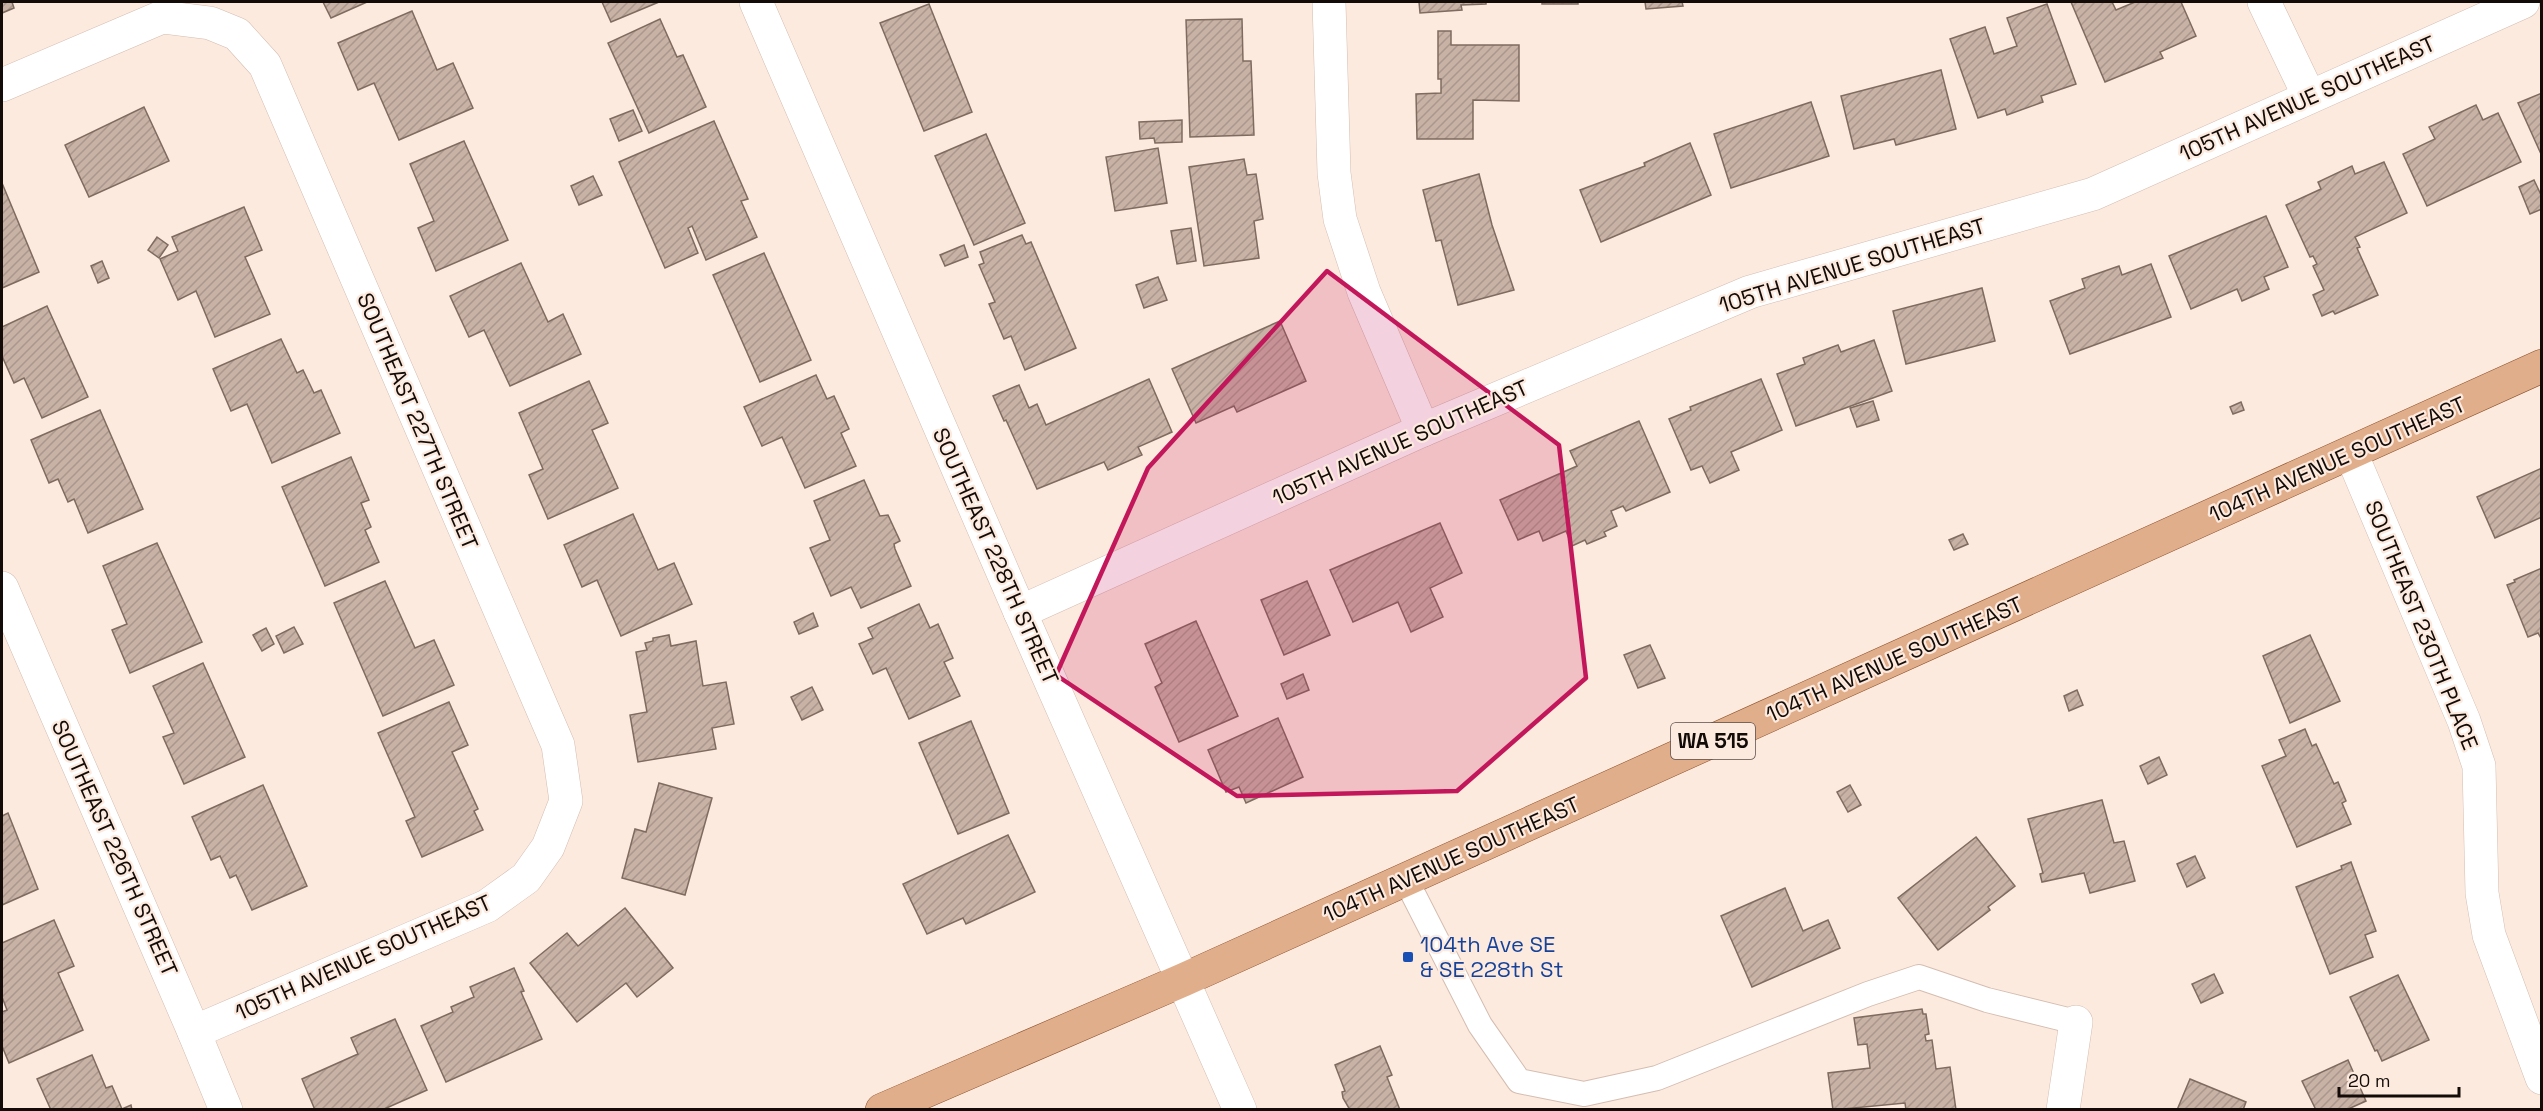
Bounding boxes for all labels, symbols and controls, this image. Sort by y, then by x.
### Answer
street label: 105TH AVENUE SOUTHEAST [2175,29,2439,167]
street label: 105TH AVENUE SOUTHEAST [1715,211,1989,319]
street label: SOUTHEAST 227TH STREET [351,288,485,554]
street label: 105TH AVENUE SOUTHEAST [1268,373,1532,511]
street label: 104TH AVENUE SOUTHEAST [2204,390,2470,528]
street label: SOUTHEAST 228TH STREET [927,423,1065,689]
street label: SOUTHEAST 230TH PLACE [2359,496,2485,754]
street label: 104TH AVENUE SOUTHEAST [1761,590,2027,728]
street label: SOUTHEAST 226TH STREET [46,715,184,981]
road number: WA 515 [1671,723,1755,759]
street label: 104TH AVENUE SOUTHEAST [1318,790,1584,928]
street label: 105TH AVENUE SOUTHEAST [231,888,495,1026]
place label: 104th Ave SE & SE 228th St [1420,930,1564,983]
marker: 104th Ave SE & SE 228th St [1401,950,1415,964]
scale bar [2339,1060,2459,1098]
text: 20 m [2348,1069,2391,1092]

